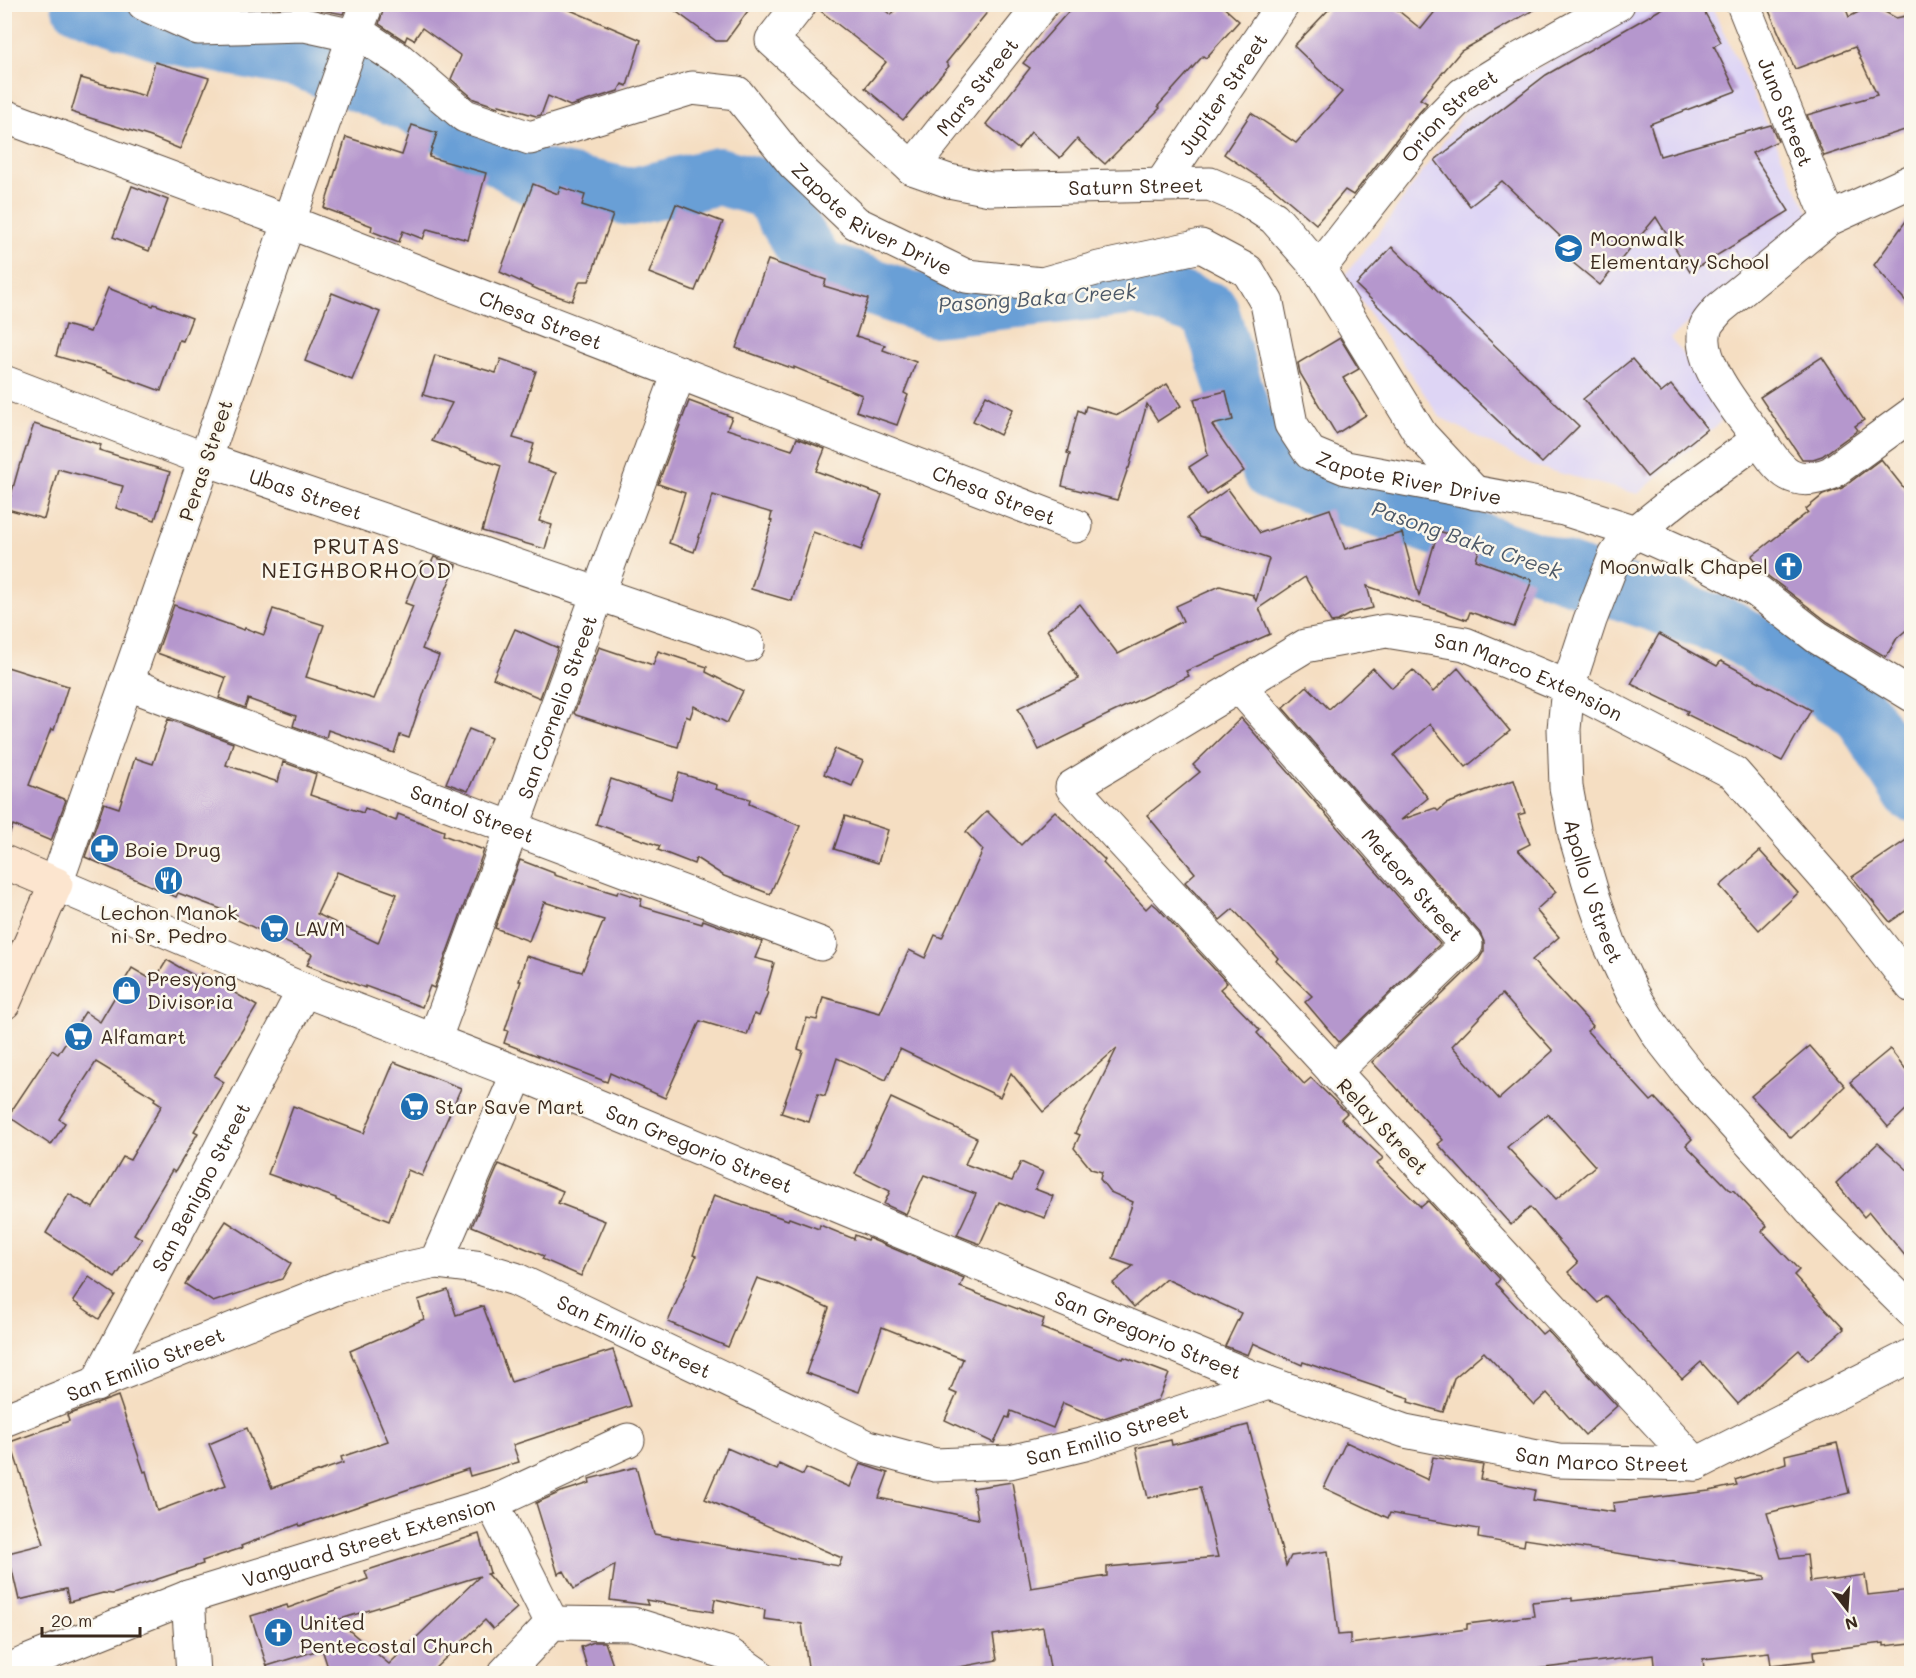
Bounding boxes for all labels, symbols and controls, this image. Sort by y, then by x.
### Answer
street label: Jupiter Street [1172,28,1273,160]
street label: Mars Street [930,32,1024,141]
street label: Juno Street [1753,53,1820,170]
street label: Orion Street [1395,63,1502,167]
street label: Zapote River Drive [787,156,957,281]
street label: Saturn Street [1068,171,1203,200]
place label: Moonwalk Elementary School [1590,225,1769,274]
school or university icon: Moonwalk Elementary School [1553,233,1585,265]
water label: Pasong Baka Creek [937,277,1138,317]
street label: Chesa Street [475,284,606,355]
street label: Peras Street [172,396,238,524]
street label: Zapote River Drive [1312,444,1504,510]
street label: Chesa Street [929,459,1060,530]
street label: Ubas Street [246,462,366,525]
water label: Pasong Baka Creek [1369,494,1566,584]
district label: PRUTAS NEIGHBORHOOD [261,532,453,583]
church icon: Moonwalk Chapel [1773,550,1805,582]
place label: Moonwalk Chapel [1599,553,1768,579]
street label: San Cornelio Street [511,611,602,802]
street label: San Marco Extension [1433,626,1627,726]
street label: Santol Street [407,778,538,848]
street label: Apollo V Street [1559,817,1630,967]
street label: Meteor Street [1357,823,1469,946]
pharmacy icon: Boie Drug [88,833,120,865]
place label: Boie Drug [125,836,221,862]
restaurant icon: Lechon Manok ni Sr. Pedro [153,865,185,897]
place label: Lechon Manok ni Sr. Pedro [100,899,238,948]
supermarket icon: LAVM [258,912,290,944]
place label: LAVM [295,915,345,941]
place label: Presyong Divisoria [147,965,236,1014]
shop icon: Presyong Divisoria [110,974,142,1006]
supermarket icon: Alfamart [63,1020,95,1052]
place label: Alfamart [100,1023,186,1049]
street label: Relay Street [1331,1072,1435,1180]
supermarket icon: Star Save Mart [398,1090,430,1122]
place label: Star Save Mart [435,1093,584,1119]
street label: San Benigno Street [145,1098,256,1276]
street label: San Gregorio Street [602,1098,797,1199]
street label: San Gregorio Street [1051,1284,1246,1385]
street label: San Emilio Street [553,1288,716,1384]
street label: San Emilio Street [62,1321,228,1407]
street label: San Emilio Street [1023,1398,1191,1471]
street label: San Marco Street [1513,1440,1689,1477]
street label: Vanguard Street Extension [239,1490,498,1593]
north arrow [1817,1579,1877,1639]
scale bar [42,1600,140,1638]
text: 20 m [51,1608,92,1632]
place label: United Pentecostal Church [300,1609,492,1658]
text: N [1843,1612,1860,1636]
church icon: United Pentecostal Church [263,1617,295,1649]

